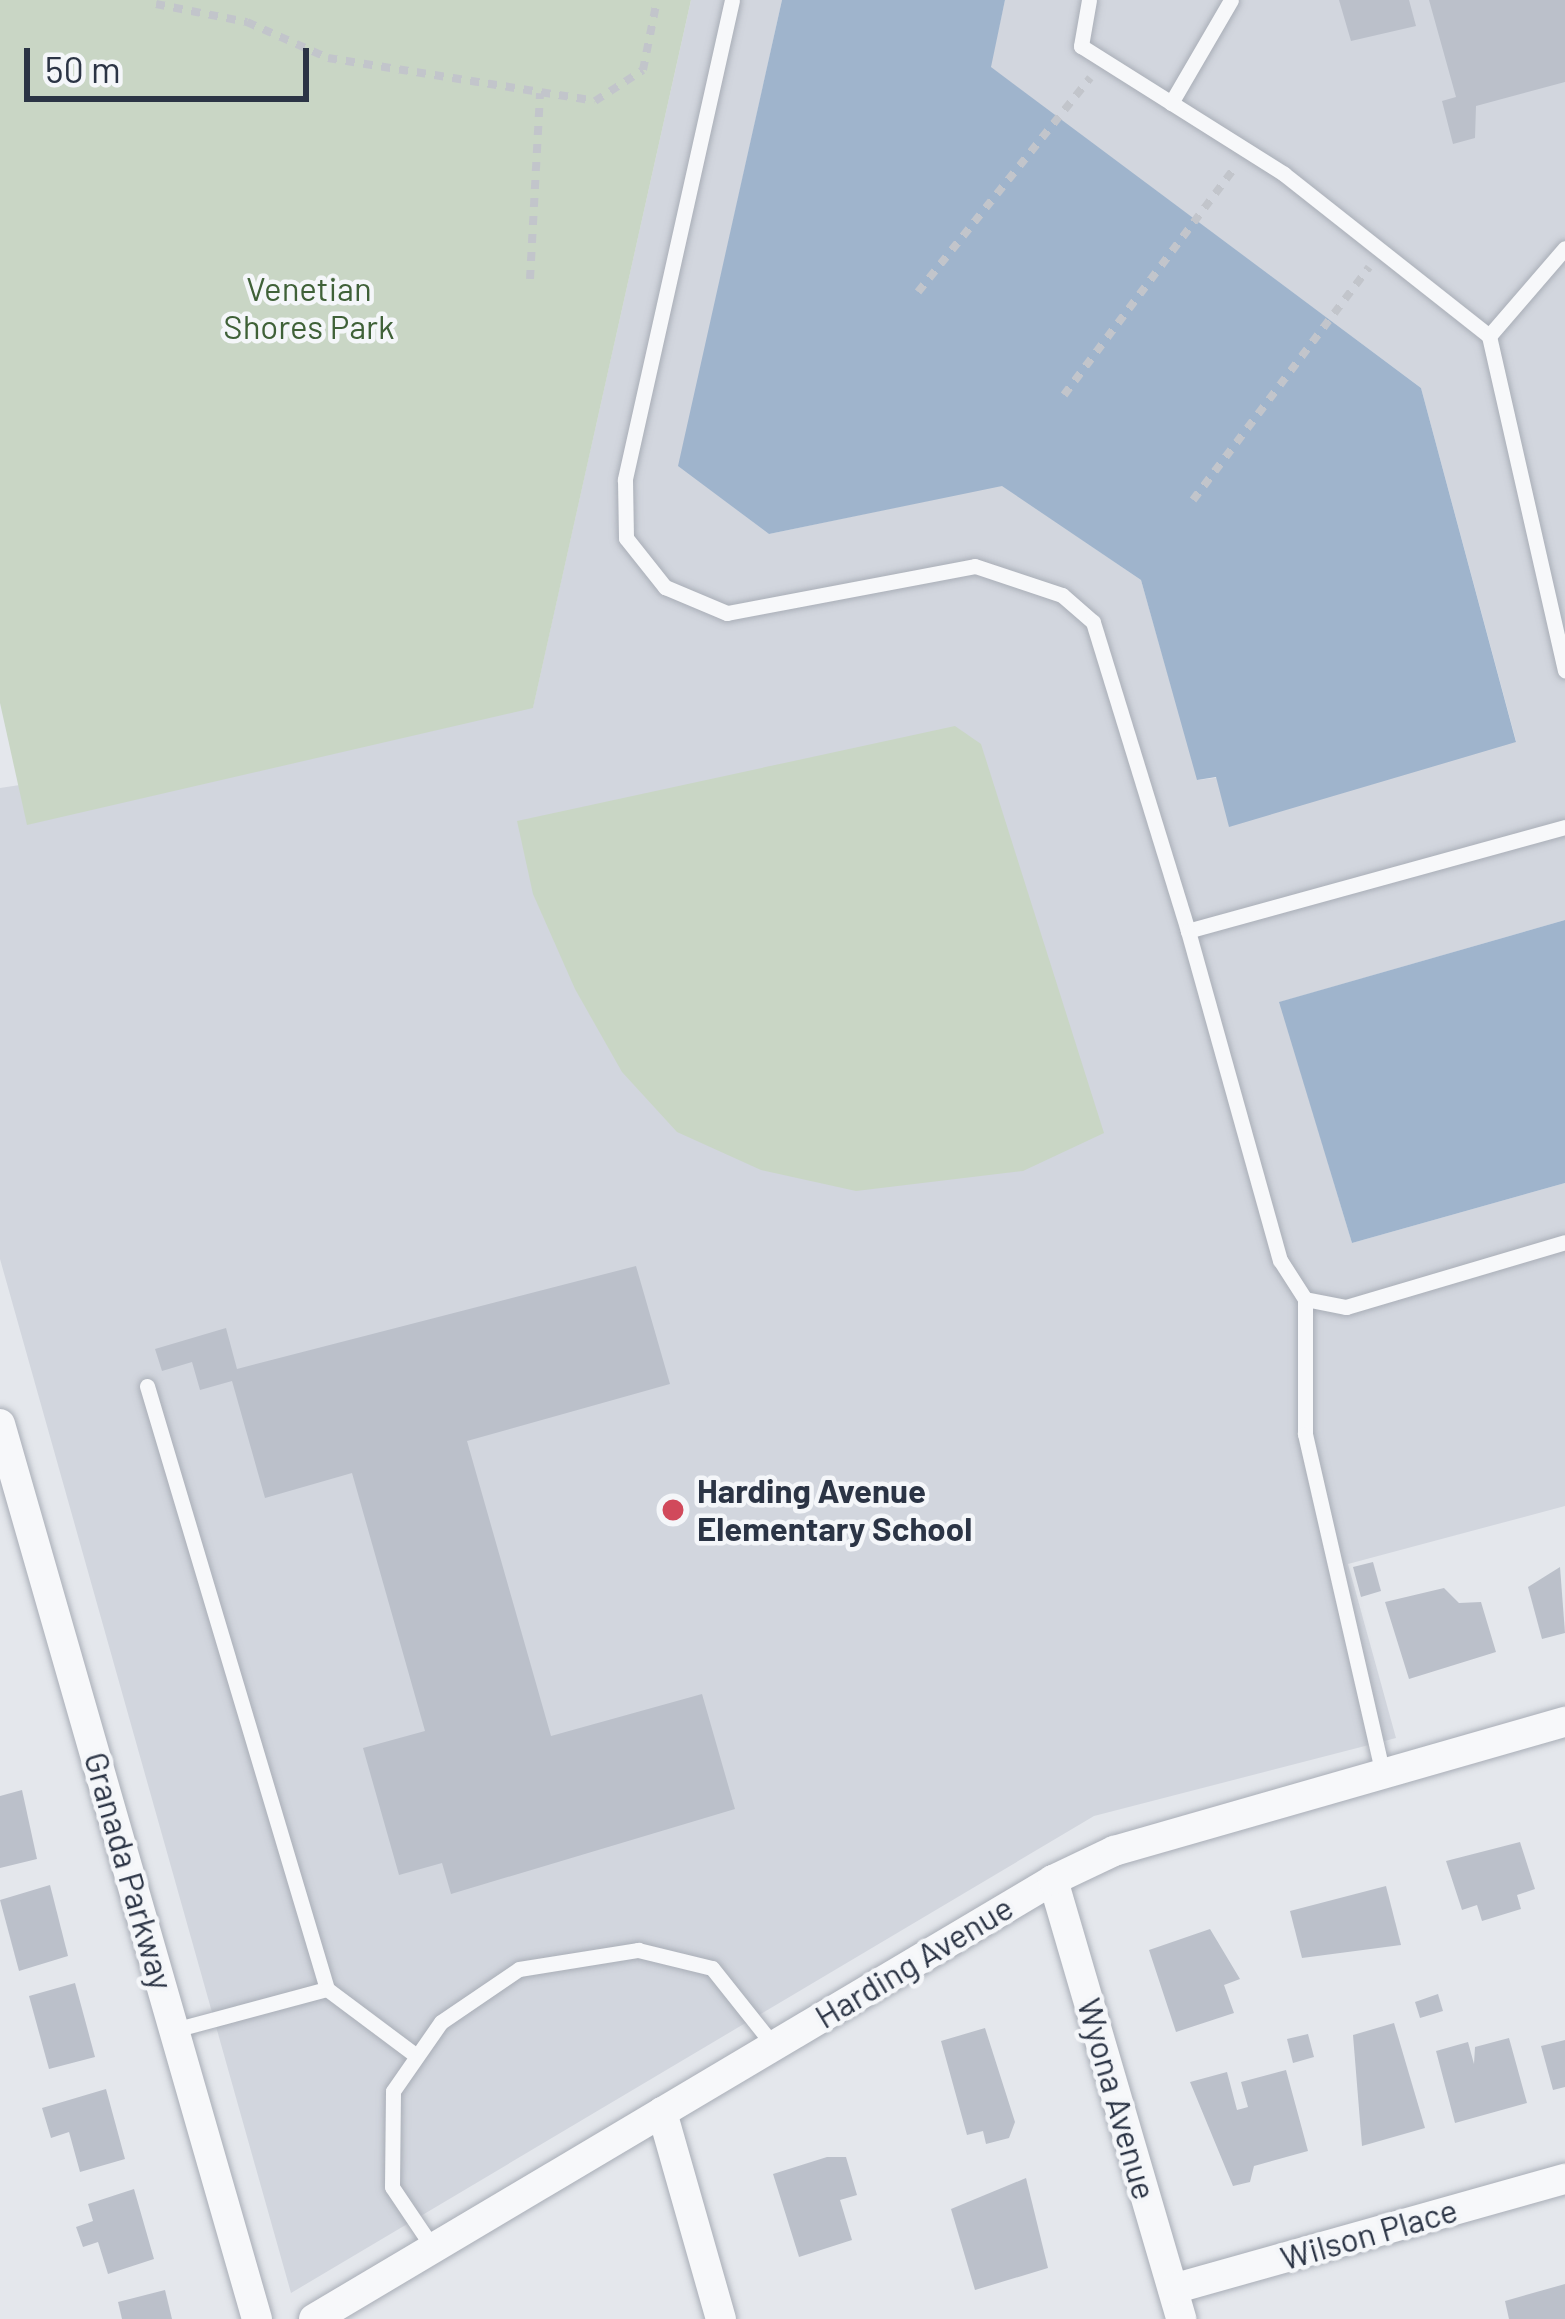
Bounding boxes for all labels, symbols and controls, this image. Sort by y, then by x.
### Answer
scale bar [30,24,315,98]
text: 50 m [45,47,121,90]
park label: Venetian Shores Park [223,269,395,347]
place label: Harding Avenue Elementary School [697,1471,972,1549]
marker: Harding Avenue Elementary School [660,1497,686,1523]
street label: Granada Parkway [76,1748,182,1994]
street label: Harding Avenue [808,1887,1020,2037]
street label: Wyona Avenue [1069,1994,1165,2204]
street label: Wilson Place [1276,2190,1462,2278]

